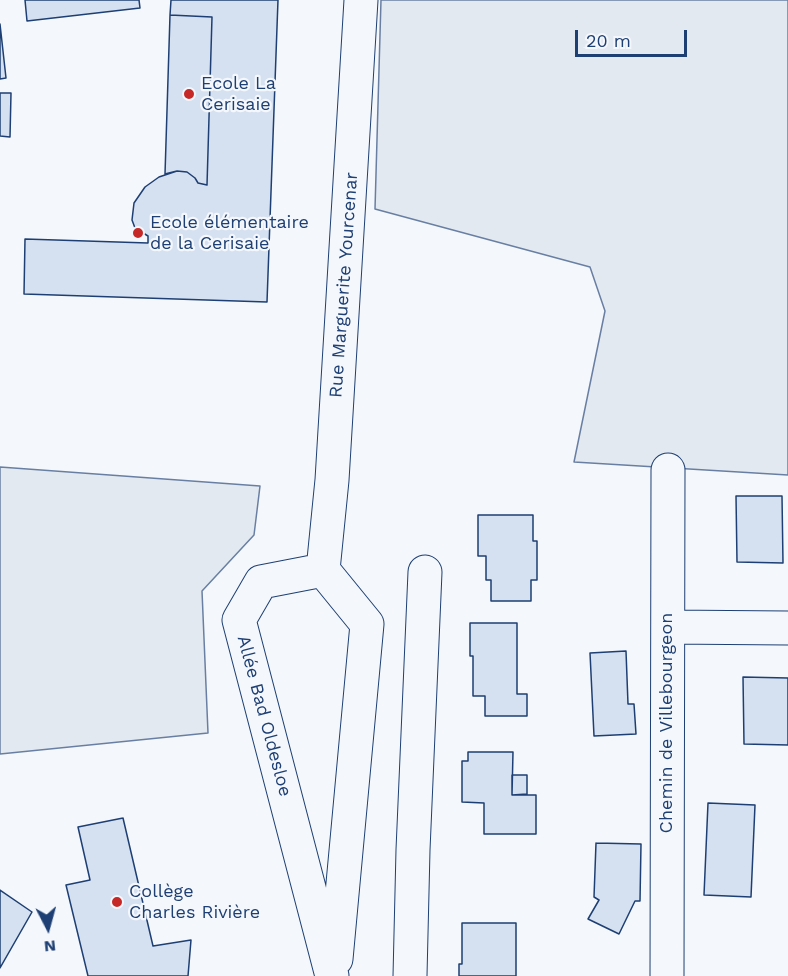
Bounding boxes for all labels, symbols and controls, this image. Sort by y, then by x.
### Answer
scale bar [578,18,690,56]
text: 20 m [586,30,631,51]
place label: Ecole La Cerisaie [201,73,276,116]
marker: Ecole La Cerisaie [182,87,196,101]
street label: Rue Marguerite Yourcenar [325,171,363,399]
place label: Ecole élémentaire de la Cerisaie [150,212,309,254]
marker: Ecole élémentaire de la Cerisaie [131,226,145,240]
street label: Chemin de Villebourgeon [656,613,678,833]
street label: Allée Bad Oldesloe [232,633,296,799]
place label: Collège Charles Rivière [129,881,260,924]
marker: Collège Charles Rivière [110,895,124,909]
north arrow [18,898,78,958]
text: N [43,936,57,956]

